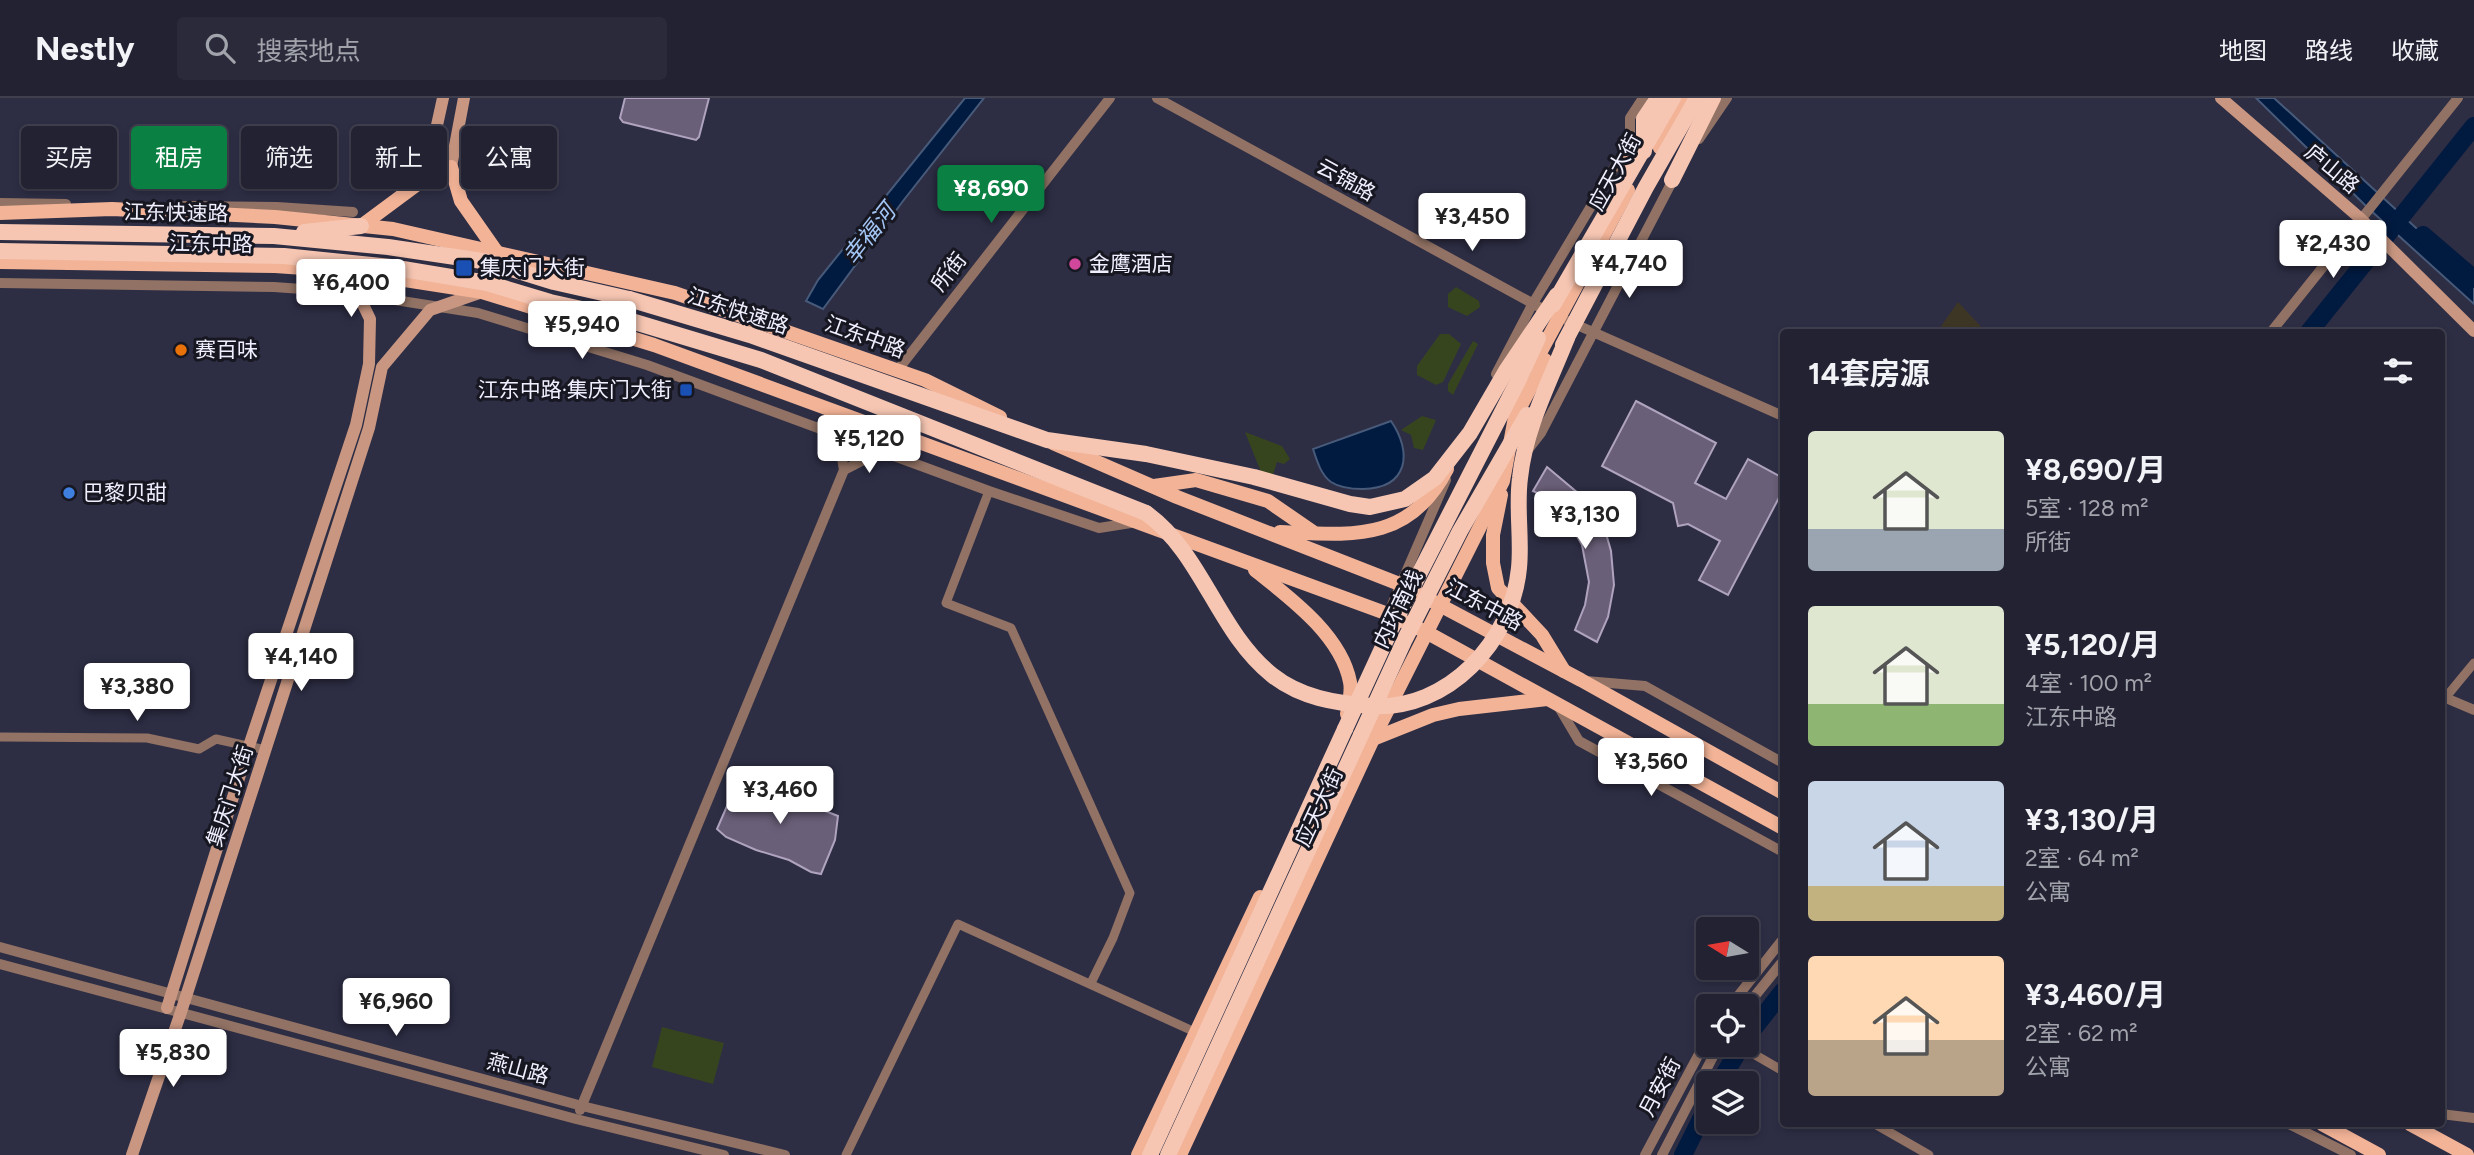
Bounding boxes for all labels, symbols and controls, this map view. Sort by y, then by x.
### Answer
search box [177,17,667,80]
text: Nestly [35,29,135,68]
icon: search [201,29,239,67]
text: 搜索地点 [257,35,361,67]
text: 地图 [2219,36,2267,65]
text: 路线 [2305,36,2353,65]
text: 收藏 [2391,36,2439,65]
chip: 买房 [21,126,117,189]
chip: 租房 [131,126,227,189]
chip: 筛选 [241,126,337,189]
chip: 新上 [351,126,447,189]
chip: 公寓 [461,126,557,189]
street label: 应天大街 [1583,129,1646,215]
street label: 庐山路 [2300,139,2364,198]
street label: 云锦路 [1313,153,1380,206]
pin: ¥8,690 [934,166,1048,225]
text: ¥8,690 [953,174,1029,202]
pin: ¥3,450 [1415,194,1529,253]
water label: 幸福河 [837,195,904,270]
street label: 江东快速路 [123,199,229,226]
text: ¥3,450 [1434,202,1510,230]
pin: ¥2,430 [2276,220,2390,280]
text: ¥2,430 [2295,229,2371,257]
street label: 江东中路 [169,230,253,257]
pin: ¥4,740 [1572,240,1686,300]
street label: 所街 [926,247,971,296]
text: ¥4,740 [1591,249,1667,277]
place label: 金鹰酒店 [1089,251,1173,276]
place label: 集庆门大街 [480,255,585,280]
marker: 金鹰酒店 [1067,256,1083,272]
marker: 集庆门大街 [454,258,474,278]
pin: ¥6,400 [294,260,408,319]
text: ¥6,400 [312,268,390,296]
street label: 江东快速路 [684,282,792,339]
pin: ¥5,940 [525,302,639,361]
text: ¥5,940 [544,310,620,338]
street label: 江东中路 [821,310,909,363]
place label: 赛百味 [195,337,258,362]
marker: 赛百味 [173,342,189,358]
icon: filters [2379,352,2417,390]
text: 14套房源 [1808,355,1930,392]
place label: 江东中路·集庆门大街 [478,377,672,402]
marker: 江东中路·集庆门大街 [678,382,694,398]
pin: ¥5,120 [812,416,926,475]
text: ¥5,120 [834,424,904,452]
text: ¥8,690/月 [2025,451,2166,488]
icon: home [1864,459,1948,543]
place label: 巴黎贝甜 [83,480,167,505]
marker: 巴黎贝甜 [61,485,77,501]
pin: ¥3,130 [1528,491,1642,551]
text: 5室 · 128 m² [2025,494,2148,522]
text: ¥3,130 [1550,500,1620,528]
text: 所街 [2025,528,2071,556]
street label: 内环南线 [1368,566,1427,652]
street label: 江东中路 [1441,574,1527,635]
text: ¥5,120/月 [2025,626,2160,663]
pin: ¥4,140 [244,634,358,693]
icon: home [1864,634,1948,718]
text: ¥4,140 [264,642,338,670]
pin: ¥3,380 [80,664,194,723]
text: 4室 · 100 m² [2025,669,2152,697]
text: ¥3,380 [100,672,174,700]
text: 江东中路 [2025,703,2117,731]
pin: ¥3,560 [1594,738,1708,798]
street label: 集庆门大街 [201,742,258,850]
text: ¥3,560 [1614,747,1688,775]
street label: 应天大街 [1289,763,1348,850]
pin: ¥3,460 [723,766,837,826]
text: ¥3,460 [742,775,818,803]
text: ¥3,130/月 [2025,801,2159,838]
icon: home [1864,809,1948,893]
text: 2室 · 64 m² [2025,844,2139,872]
text: 公寓 [2025,878,2071,906]
north arrow [1696,917,1759,980]
map controls [1696,917,1759,1134]
text: ¥3,460/月 [2025,976,2166,1013]
pin: ¥6,960 [339,978,453,1038]
icon: home [1864,984,1948,1068]
text: ¥6,960 [359,987,433,1015]
button: locate [1696,994,1759,1057]
text: 2室 · 62 m² [2025,1019,2138,1047]
pin: ¥5,830 [116,1030,230,1089]
text: ¥5,830 [136,1038,210,1066]
street label: 燕山路 [484,1048,552,1089]
street label: 月安街 [1634,1053,1685,1120]
text: 公寓 [2025,1053,2071,1081]
button: layers [1696,1071,1759,1134]

